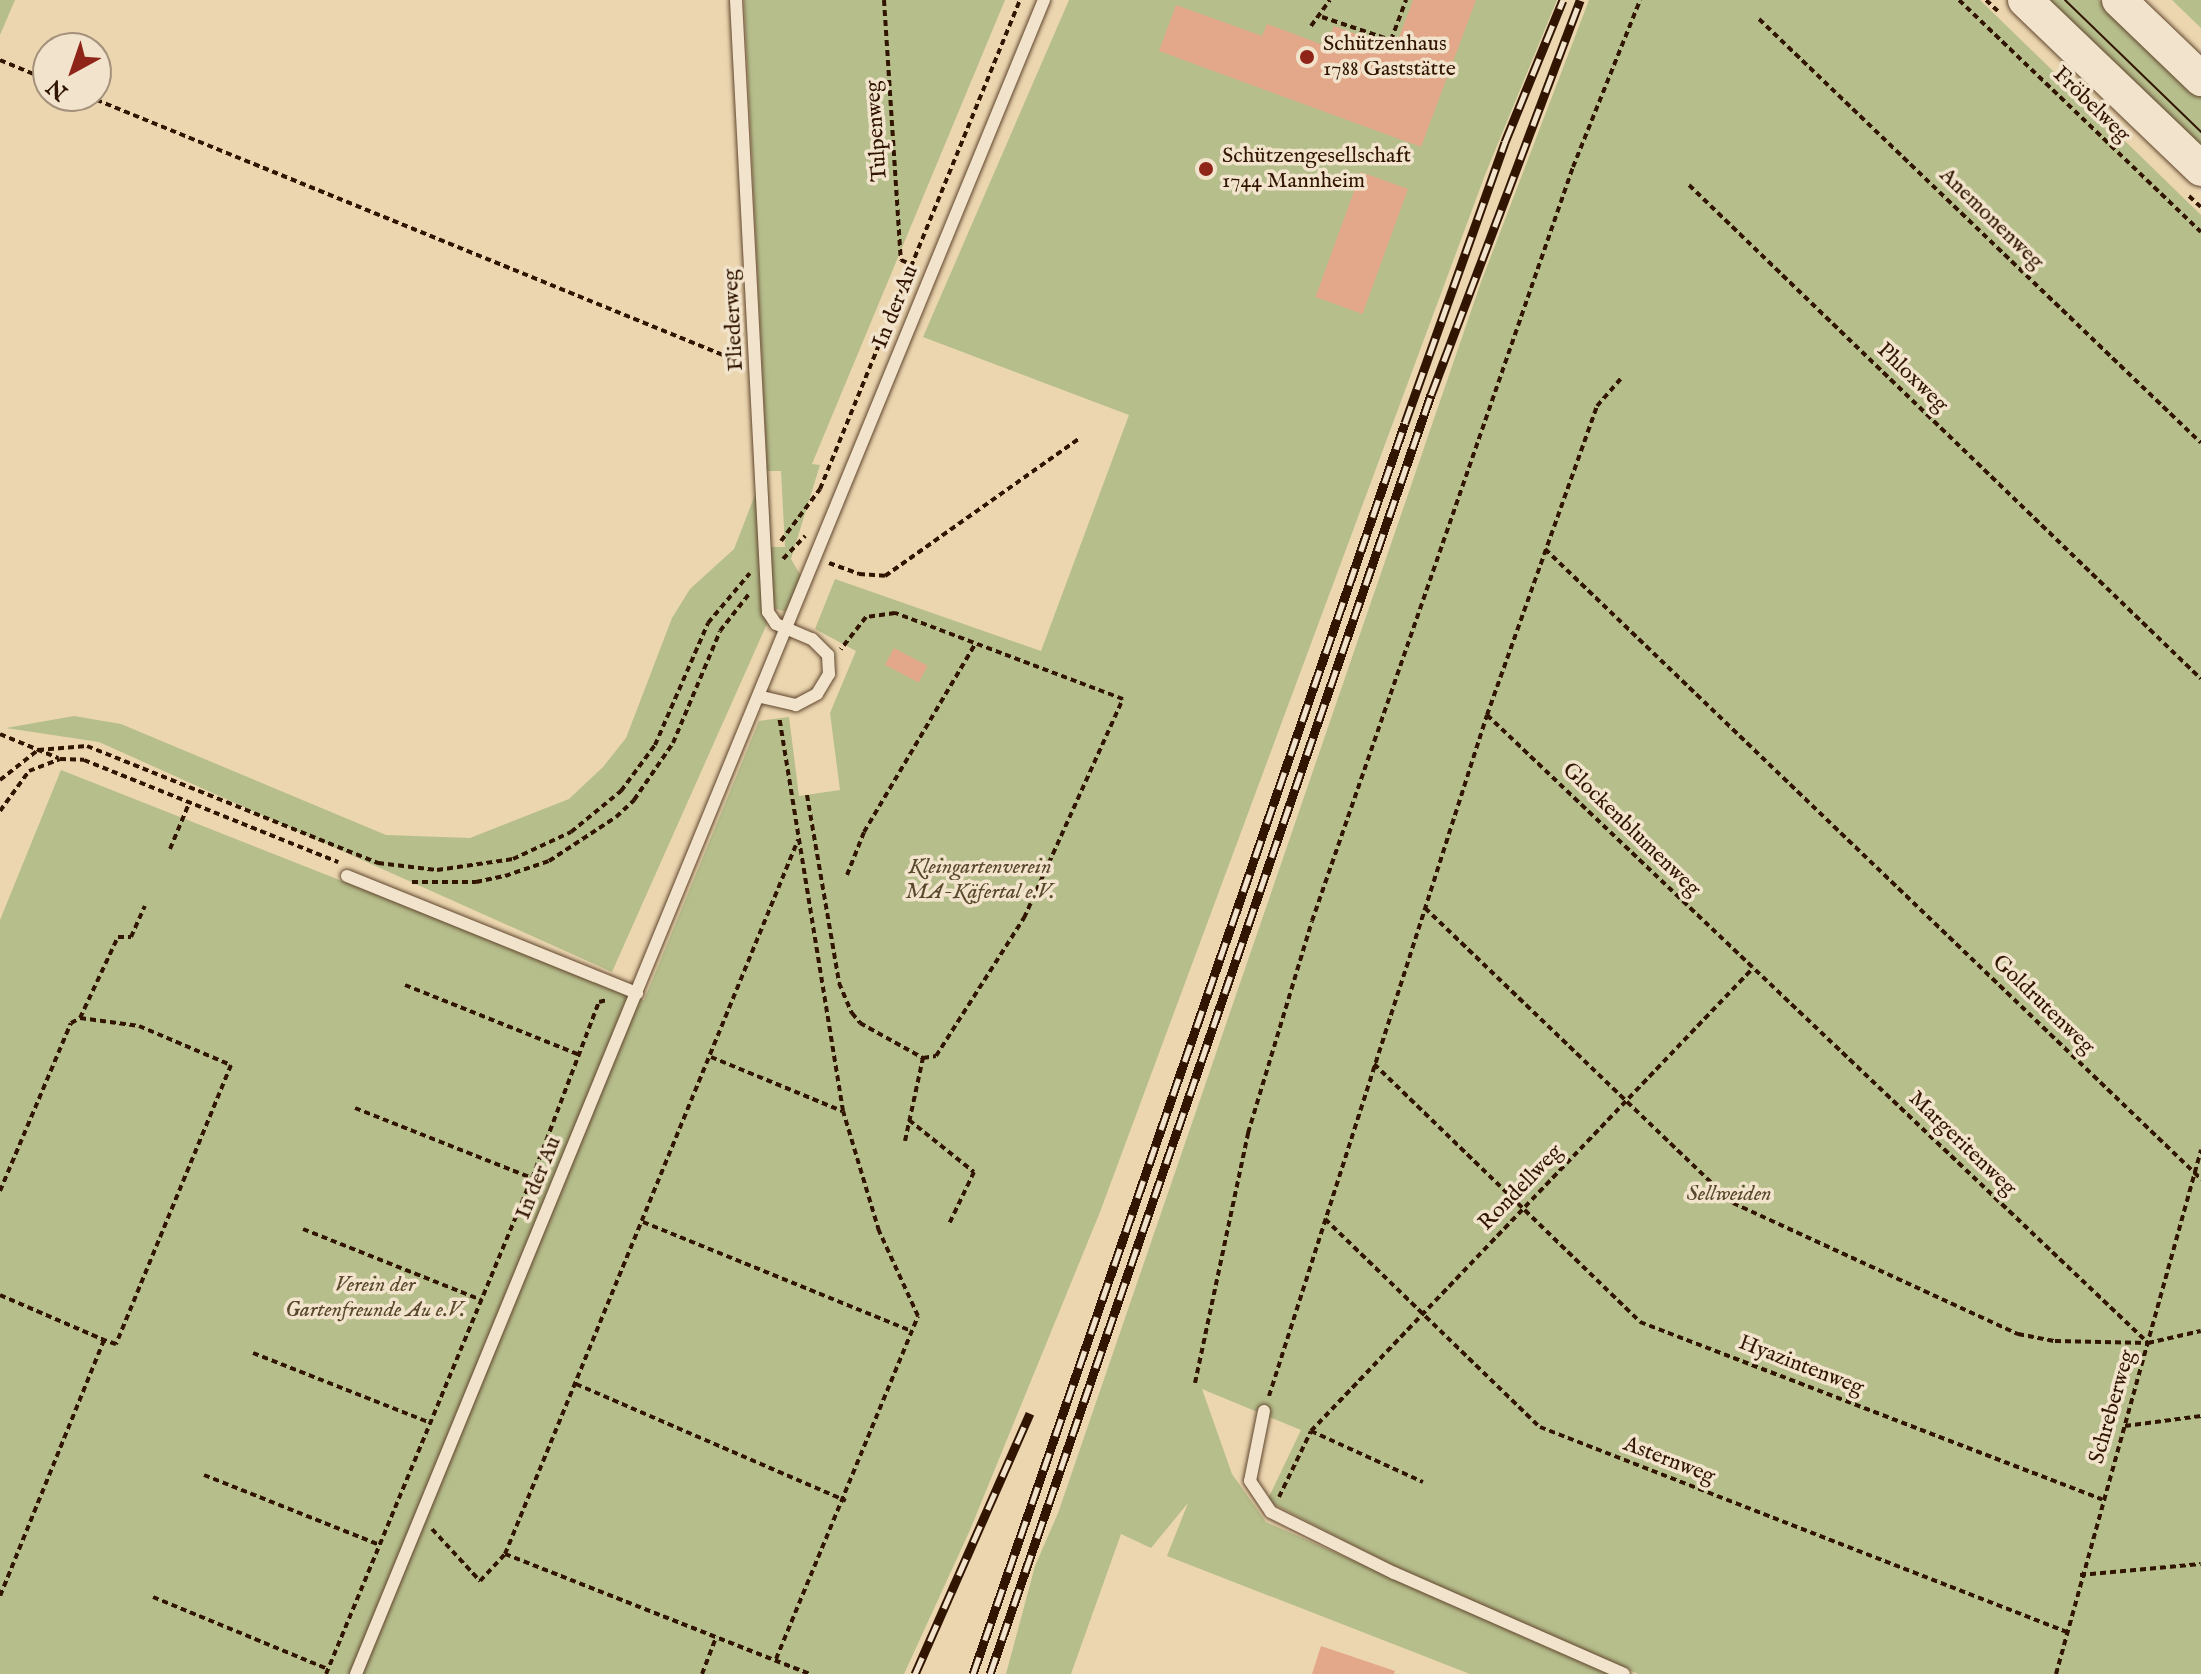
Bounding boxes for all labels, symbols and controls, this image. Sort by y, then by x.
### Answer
place label: Schützenhaus 1788 Gaststätte [1323,31,1456,82]
north arrow [32,32,112,112]
marker: Schützenhaus 1788 Gaststätte [1298,48,1316,66]
street label: Fröbelweg [2047,62,2135,148]
text: N [42,72,74,106]
street label: Tulpenweg [860,79,894,183]
place label: Schützengesellschaft 1744 Mannheim [1222,143,1411,194]
marker: Schützengesellschaft 1744 Mannheim [1197,160,1215,178]
street label: Anemonenweg [1933,163,2049,275]
street label: In der Au [867,262,925,352]
street label: Fliederweg [718,268,750,372]
street label: Phloxweg [1871,338,1953,418]
street label: Glockenblumenweg [1556,757,1706,903]
park label: Kleingartenverein MA-Käfertal e.V. [905,854,1055,906]
street label: Goldrutenweg [1986,950,2100,1060]
street label: Margeritenweg [1903,1086,2021,1202]
street label: In der Au [510,1133,568,1223]
street label: Rondellweg [1473,1139,1569,1237]
park label: Sellweiden [1686,1182,1772,1208]
park label: Verein der Gartenfreunde Au e.V. [285,1272,465,1324]
street label: Hyazintenweg [1735,1330,1867,1402]
street label: Schreberweg [2084,1347,2142,1467]
street label: Asternweg [1619,1431,1719,1491]

